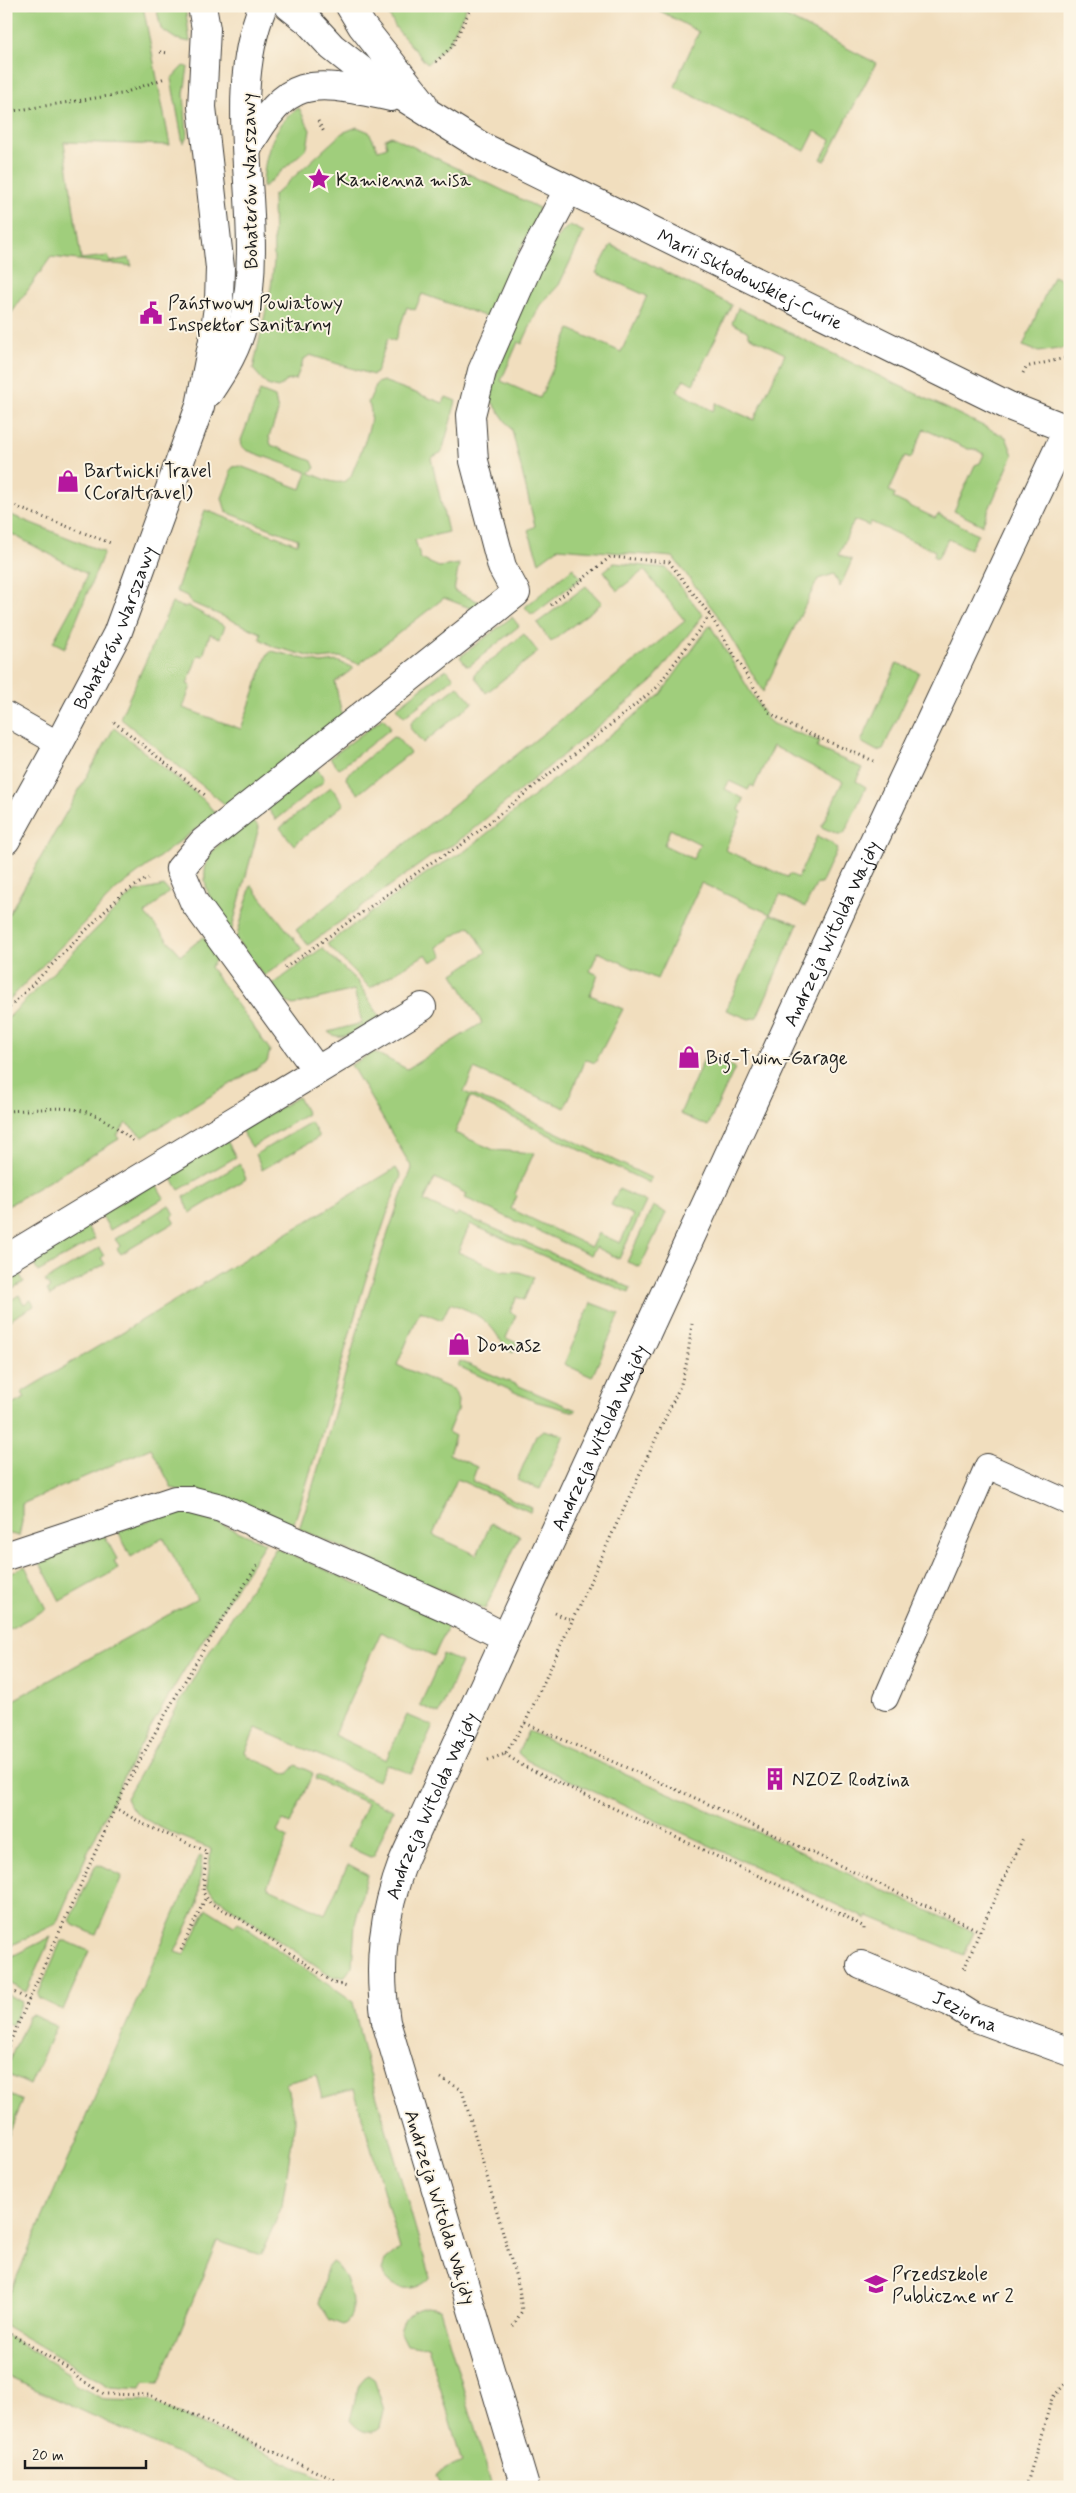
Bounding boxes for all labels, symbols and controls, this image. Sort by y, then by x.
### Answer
street label: Bohaterów Warszawy [236,93,266,269]
place icon: Kamienna misa [306,166,332,192]
place label: Kamienna misa [336,168,472,193]
street label: Marii Skłodowskiej-Curie [653,224,847,336]
place label: Państwowy Powiatowy Inspektor Sanitarny [168,291,343,338]
public building icon: Państwowy Powiatowy Inspektor Sanitarny [138,300,164,326]
place label: Bartnicki Travel (Coraltravel) [84,459,212,506]
shop icon: Bartnicki Travel (Coraltravel) [55,468,81,494]
street label: Bohaterów Warszawy [68,543,163,714]
street label: Andrzeja Witolda Wajdy [778,837,887,1031]
shop icon: Big-Twin-Garage [676,1044,702,1070]
place label: Big-Twin-Garage [706,1046,848,1074]
shop icon: Domasz [446,1331,472,1357]
place label: Domasz [476,1333,542,1358]
street label: Andrzeja Witolda Wajdy [546,1340,655,1535]
street label: Andrzeja Witolda Wajdy [381,1708,485,1902]
building icon: NZOZ Rodzina [762,1766,788,1792]
place label: NZOZ Rodzina [792,1768,910,1793]
street label: Jeziorna [929,1985,1001,2039]
street label: Andrzeja Witolda Wajdy [397,2107,481,2308]
place label: Przedszkole Publiczne nr 2 [892,2262,1014,2309]
school or university icon: Przedszkole Publiczne nr 2 [863,2271,889,2297]
scale bar [25,2438,146,2470]
text: 20 m [32,2446,64,2466]

